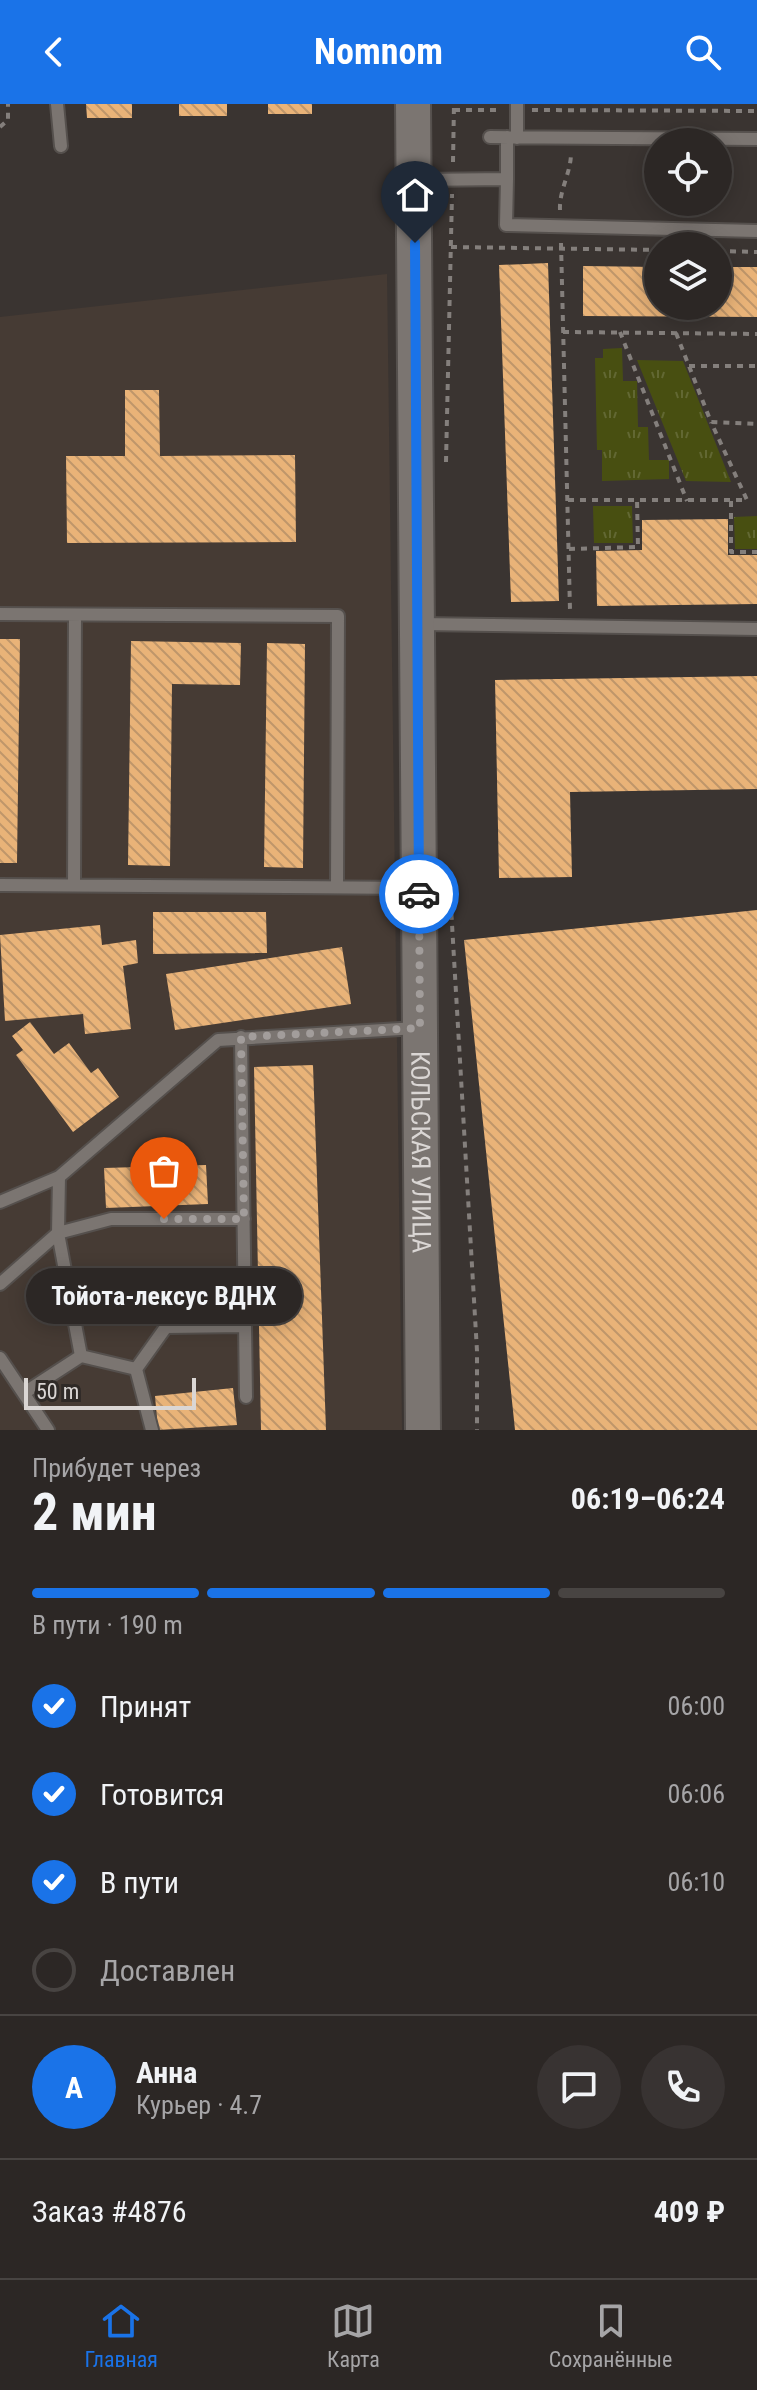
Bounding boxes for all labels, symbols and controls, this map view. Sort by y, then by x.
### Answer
icon: back [32,30,76,74]
icon: search [681,30,725,74]
text: Nomnom [314,31,443,73]
map controls [644,128,732,320]
button: locate [644,128,732,216]
pin [381,161,449,243]
icon: home [393,173,437,217]
button: layers [644,232,732,320]
courier [379,854,459,934]
icon: car [397,872,441,916]
street label: КОЛЬСКАЯ УЛИЦА [405,1051,437,1253]
pin [130,1137,198,1219]
icon: bag [142,1149,186,1193]
callout: Тойота-лексус ВДНХ [26,1267,302,1323]
text: Тойота-лексус ВДНХ [51,1281,277,1311]
scale bar [24,1374,196,1410]
text: 50 m [36,1379,79,1404]
text: Прибудет через [32,1453,201,1483]
text: 06:19–06:24 [571,1481,725,1516]
text: 2 мин [32,1482,157,1543]
text: В пути · 190 m [32,1610,183,1640]
icon: check [32,1684,76,1728]
text: Принят [100,1689,191,1724]
text: 06:00 [668,1691,725,1721]
icon: check [32,1772,76,1816]
text: Готовится [100,1777,224,1812]
text: 06:06 [668,1779,725,1809]
icon: check [32,1860,76,1904]
text: В пути [100,1865,179,1900]
text: 06:10 [668,1867,725,1897]
text: Доставлен [100,1953,235,1988]
button: chat [537,2045,621,2129]
button: phone [641,2045,725,2129]
text: Анна [136,2055,197,2090]
text: А [65,2070,83,2105]
text: Курьер · 4.7 [136,2090,262,2120]
text: Заказ #4876 [32,2194,187,2229]
text: 409 ₽ [654,2194,725,2229]
tab: Главная [85,2299,158,2372]
tab: Карта [327,2299,380,2372]
tab: Сохранённые [549,2299,672,2372]

